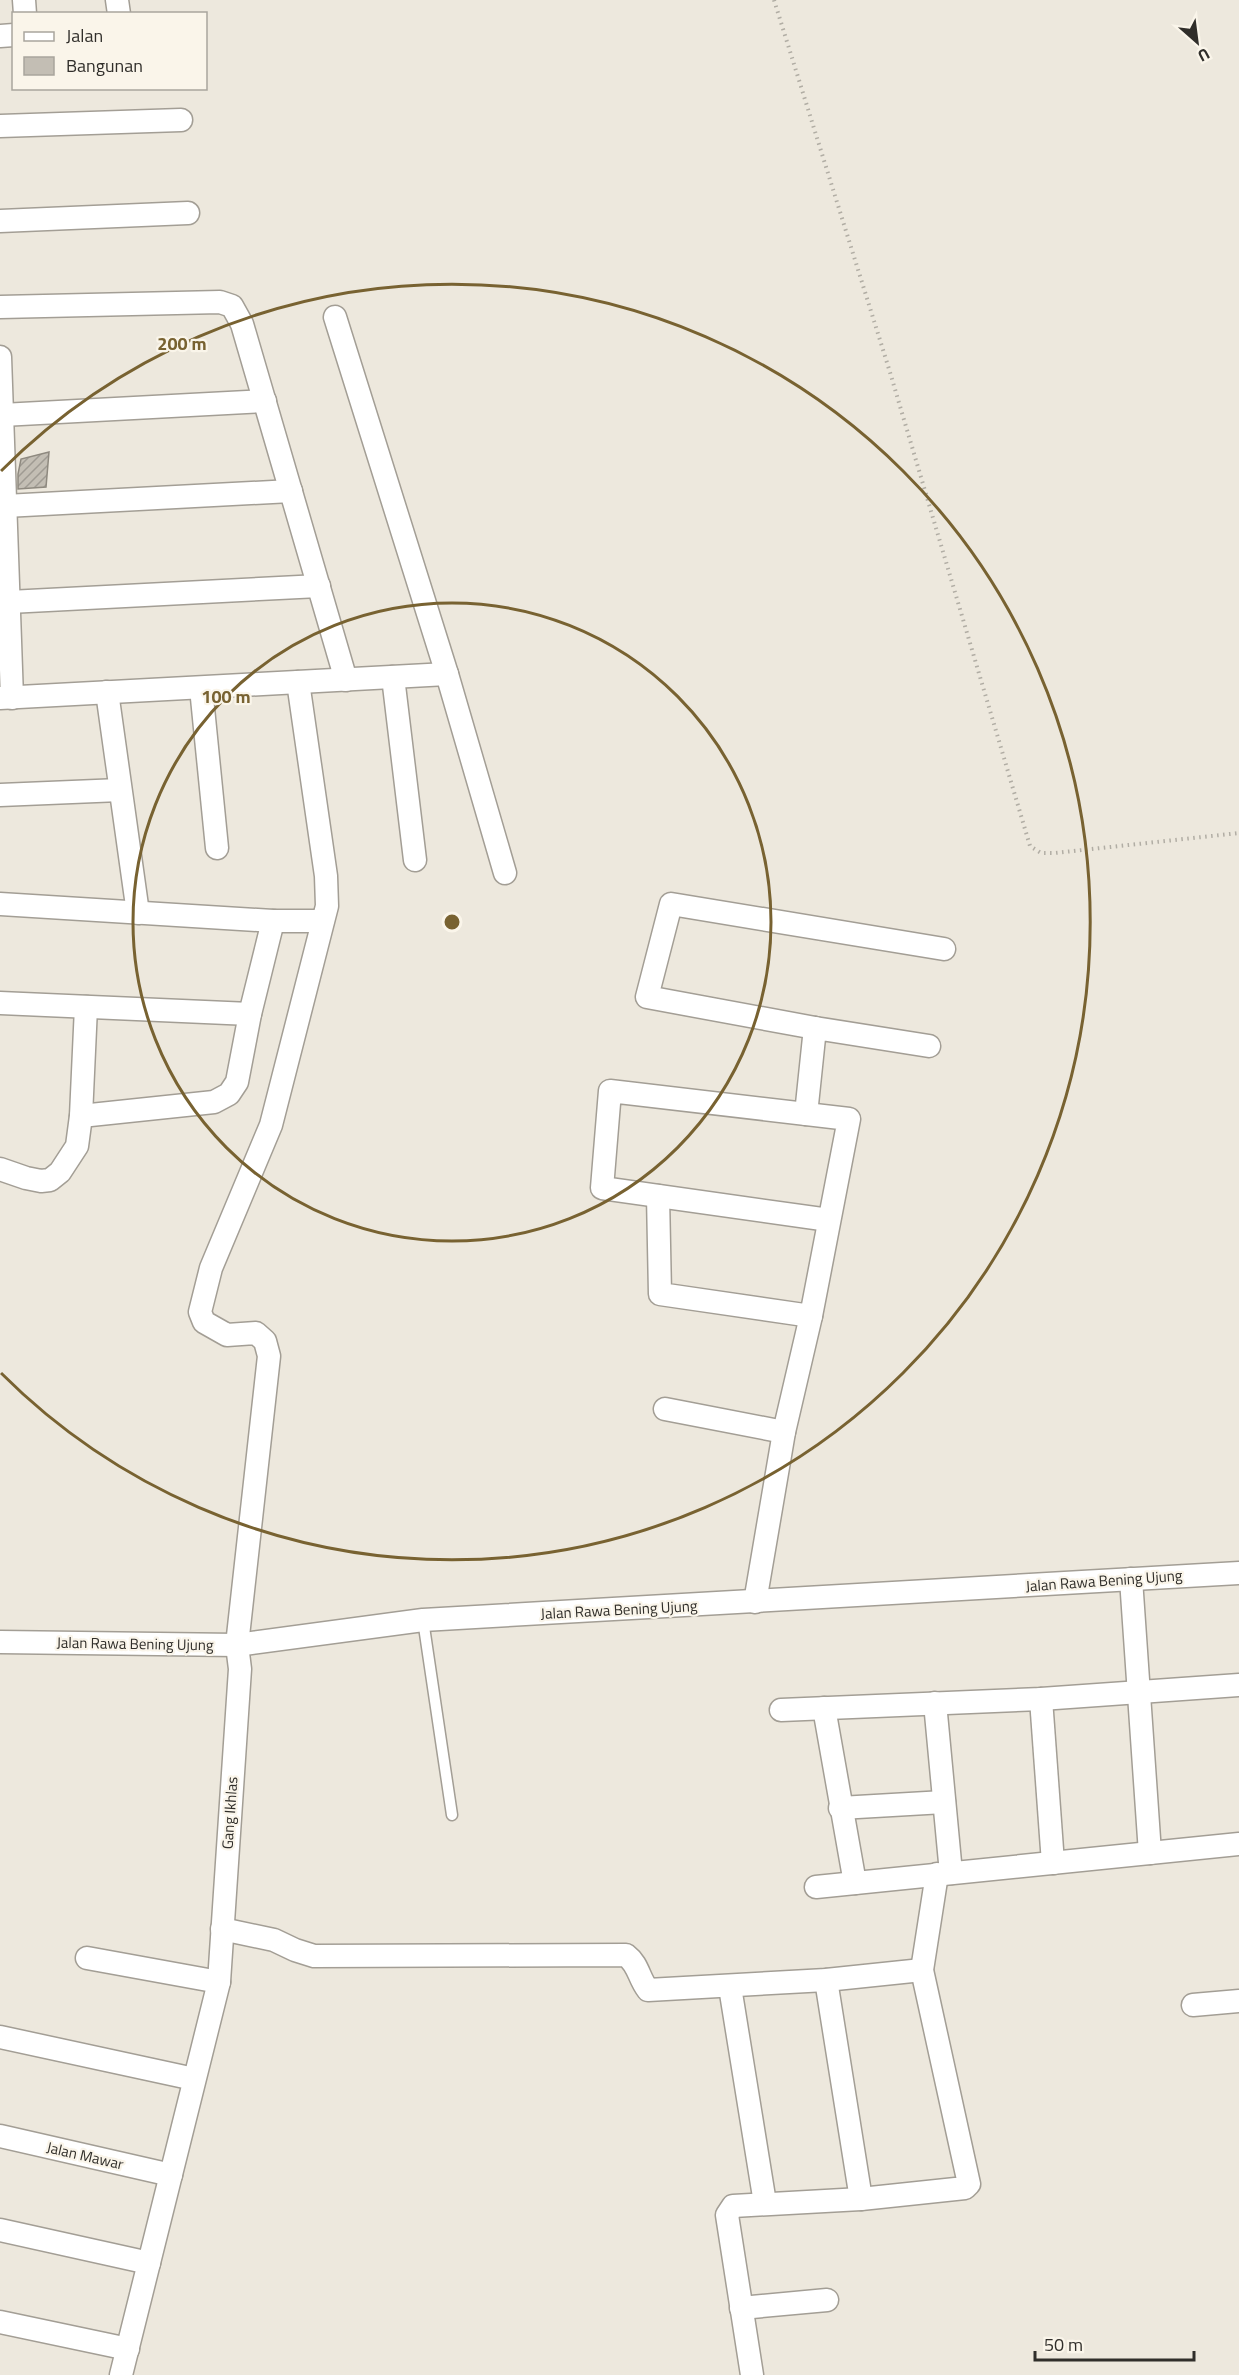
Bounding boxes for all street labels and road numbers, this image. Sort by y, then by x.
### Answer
street label: Jalan Rawa Bening Ujung [1025,1564,1183,1597]
street label: Jalan Rawa Bening Ujung [540,1594,698,1625]
street label: Jalan Rawa Bening Ujung [56,1631,214,1656]
street label: Gang Ikhlas [215,1776,244,1850]
street label: Jalan Mawar [44,2135,126,2176]

